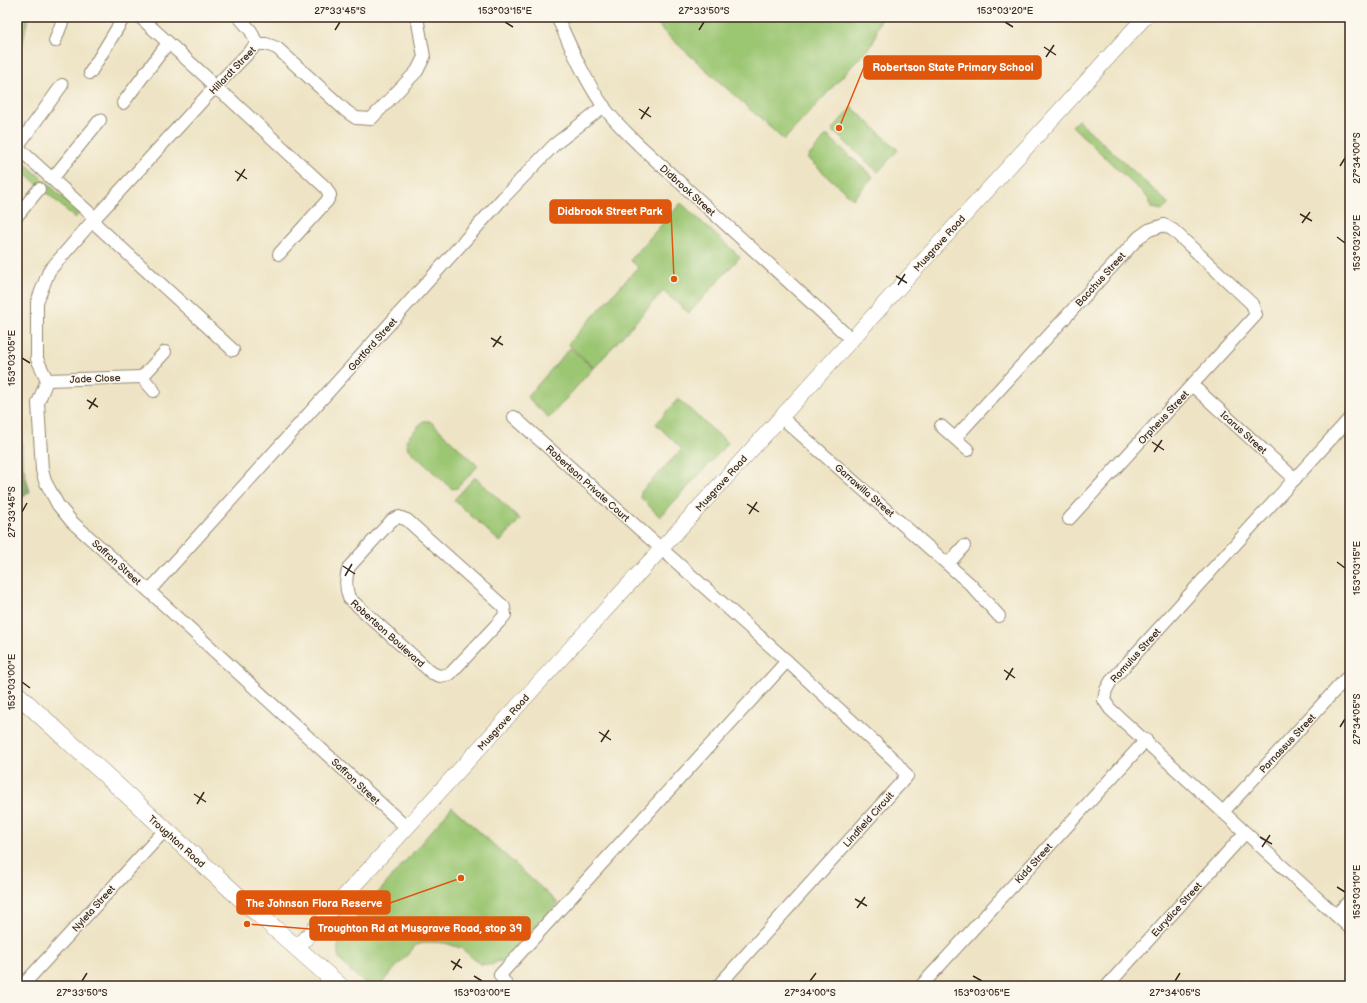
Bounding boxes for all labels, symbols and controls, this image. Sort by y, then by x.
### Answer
text: 27°33'45"S [314,5,366,17]
text: 153°03'15"E [478,5,533,17]
text: 27°33'50"S [678,5,730,17]
text: 153°03'20"E [977,5,1034,17]
street label: Hillardt Street [207,44,259,97]
callout: Robertson State Primary School [864,56,1041,79]
text: Robertson State Primary School [873,61,1034,74]
text: 27°34'00"S [1351,132,1363,184]
street label: Didbrook Street [657,163,718,219]
callout: Didbrook Street Park [550,200,671,223]
text: Didbrook Street Park [557,205,663,218]
street label: Musgrave Road [911,213,968,274]
text: 153°03'20"E [1351,214,1363,271]
street label: Bacchus Street [1073,250,1128,309]
street label: Gartford Street [346,316,400,374]
text: 153°03'05"E [6,329,18,386]
street label: Jade Close [69,372,121,386]
street label: Orpheus Street [1136,388,1192,447]
street label: Icarus Street [1218,409,1269,457]
street label: Robertson Private Court [543,443,632,525]
street label: Musgrave Road [693,453,750,514]
street label: Garrawilla Street [832,462,897,520]
text: 27°33'45"S [6,486,18,538]
street label: Saffron Street [89,538,143,588]
text: 153°03'15"E [1351,540,1363,595]
street label: Robertson Boulevard [348,597,427,670]
street label: Romulus Street [1108,626,1163,685]
text: 153°03'00"E [6,653,18,710]
street label: Musgrave Road [475,692,532,753]
text: 27°34'05"S [1351,693,1363,745]
street label: Parnassus Street [1257,711,1318,776]
street label: Saffron Street [329,756,382,807]
street label: Lindfield Circuit [841,790,897,850]
street label: Troughton Road [145,813,207,871]
street label: Kidd Street [1012,841,1055,886]
text: 153°03'10"E [1351,864,1363,919]
street label: Eurydice Street [1149,880,1204,940]
street label: Nyleta Street [70,883,118,934]
callout: The Johnson Flora Reserve [237,891,390,914]
text: The Johnson Flora Reserve [246,897,382,910]
callout: Troughton Rd at Musgrave Road, stop 39 [310,917,530,940]
text: Troughton Rd at Musgrave Road, stop 39 [318,922,522,935]
text: 27°33'50"S [56,987,108,999]
text: 153°03'00"E [454,987,511,999]
text: 27°34'00"S [784,987,836,999]
text: 153°03'05"E [954,987,1011,999]
text: 27°34'05"S [1149,987,1201,999]

